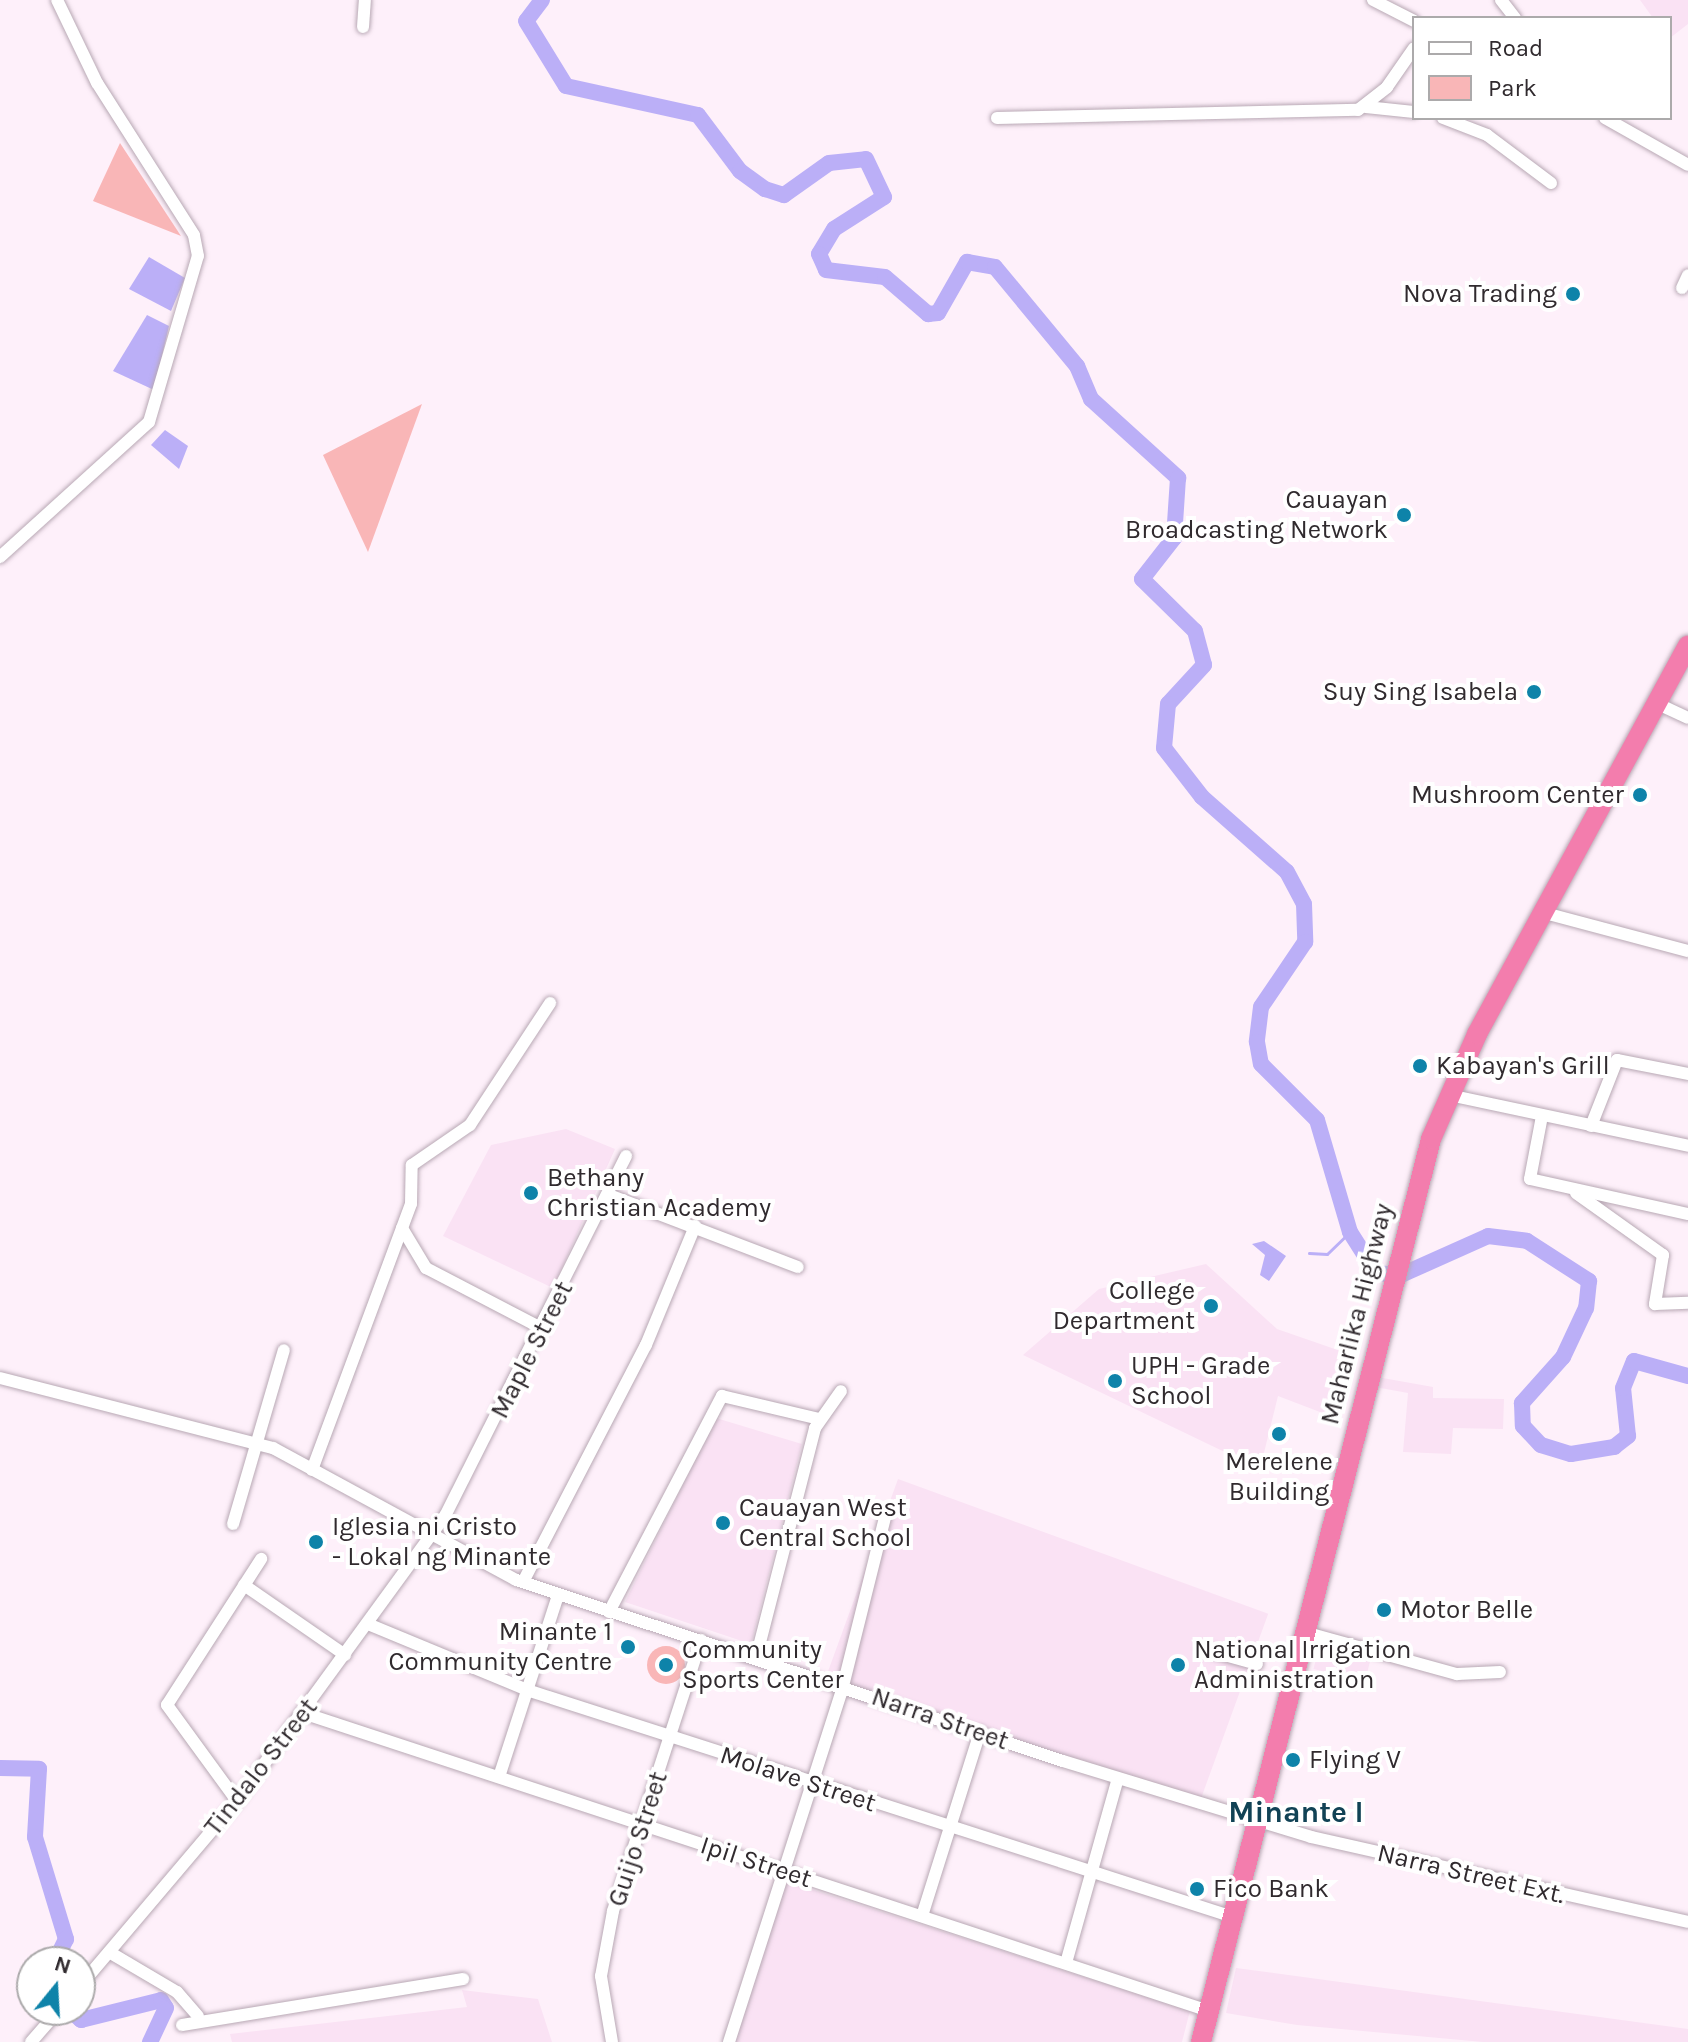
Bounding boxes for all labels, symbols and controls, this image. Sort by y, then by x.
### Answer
legend [1412,16,1672,120]
text: Road [1488,34,1543,62]
text: Park [1488,74,1537,102]
place label: Nova Trading [1403,278,1557,310]
marker: Nova Trading [1564,285,1582,303]
place label: Cauayan Broadcasting Network [1125,484,1388,546]
marker: Cauayan Broadcasting Network [1395,506,1413,524]
place label: Suy Sing Isabela [1323,676,1518,708]
marker: Suy Sing Isabela [1525,683,1543,701]
place label: Mushroom Center [1411,779,1624,811]
marker: Mushroom Center [1631,786,1649,804]
place label: Kabayan's Grill [1436,1050,1610,1082]
marker: Kabayan's Grill [1411,1057,1429,1075]
place label: Bethany Christian Academy [547,1162,771,1224]
marker: Bethany Christian Academy [522,1184,540,1202]
street label: Maharlika Highway [1314,1200,1400,1428]
place label: College Department [1053,1275,1195,1336]
street label: Maple Street [484,1276,580,1424]
marker: College Department [1202,1297,1220,1315]
place label: UPH - Grade School [1131,1350,1270,1412]
marker: UPH - Grade School [1106,1372,1124,1390]
marker: Merelene Building [1270,1425,1288,1443]
place label: Merelene Building [1225,1446,1333,1508]
place label: Cauayan West Central School [739,1492,911,1554]
place label: Iglesia ni Cristo - Lokal ng Minante [332,1511,551,1572]
marker: Cauayan West Central School [714,1514,732,1532]
marker: Iglesia ni Cristo - Lokal ng Minante [307,1533,325,1551]
place label: Motor Belle [1400,1594,1533,1626]
marker: Motor Belle [1375,1601,1393,1619]
place label: Minante 1 Community Centre [388,1616,612,1678]
place label: Community Sports Center [682,1634,844,1696]
place label: National Irrigation Administration [1194,1634,1412,1696]
marker: Minante 1 Community Centre [619,1638,637,1656]
marker: Community Sports Center [657,1656,675,1674]
marker: National Irrigation Administration [1169,1656,1187,1674]
street label: Narra Street [867,1681,1013,1757]
street label: Tindalo Street [198,1692,324,1842]
street label: Molave Street [716,1739,880,1819]
place label: Flying V [1309,1744,1401,1776]
marker: Flying V [1284,1751,1302,1769]
street label: Guijo Street [602,1768,674,1910]
district label: Minante I [1228,1794,1364,1830]
street label: Ipil Street [696,1829,816,1895]
street label: Narra Street Ext. [1374,1837,1568,1911]
place label: Fico Bank [1213,1873,1329,1905]
marker: Fico Bank [1188,1880,1206,1898]
north arrow [16,1946,96,2026]
text: N [51,1950,74,1980]

